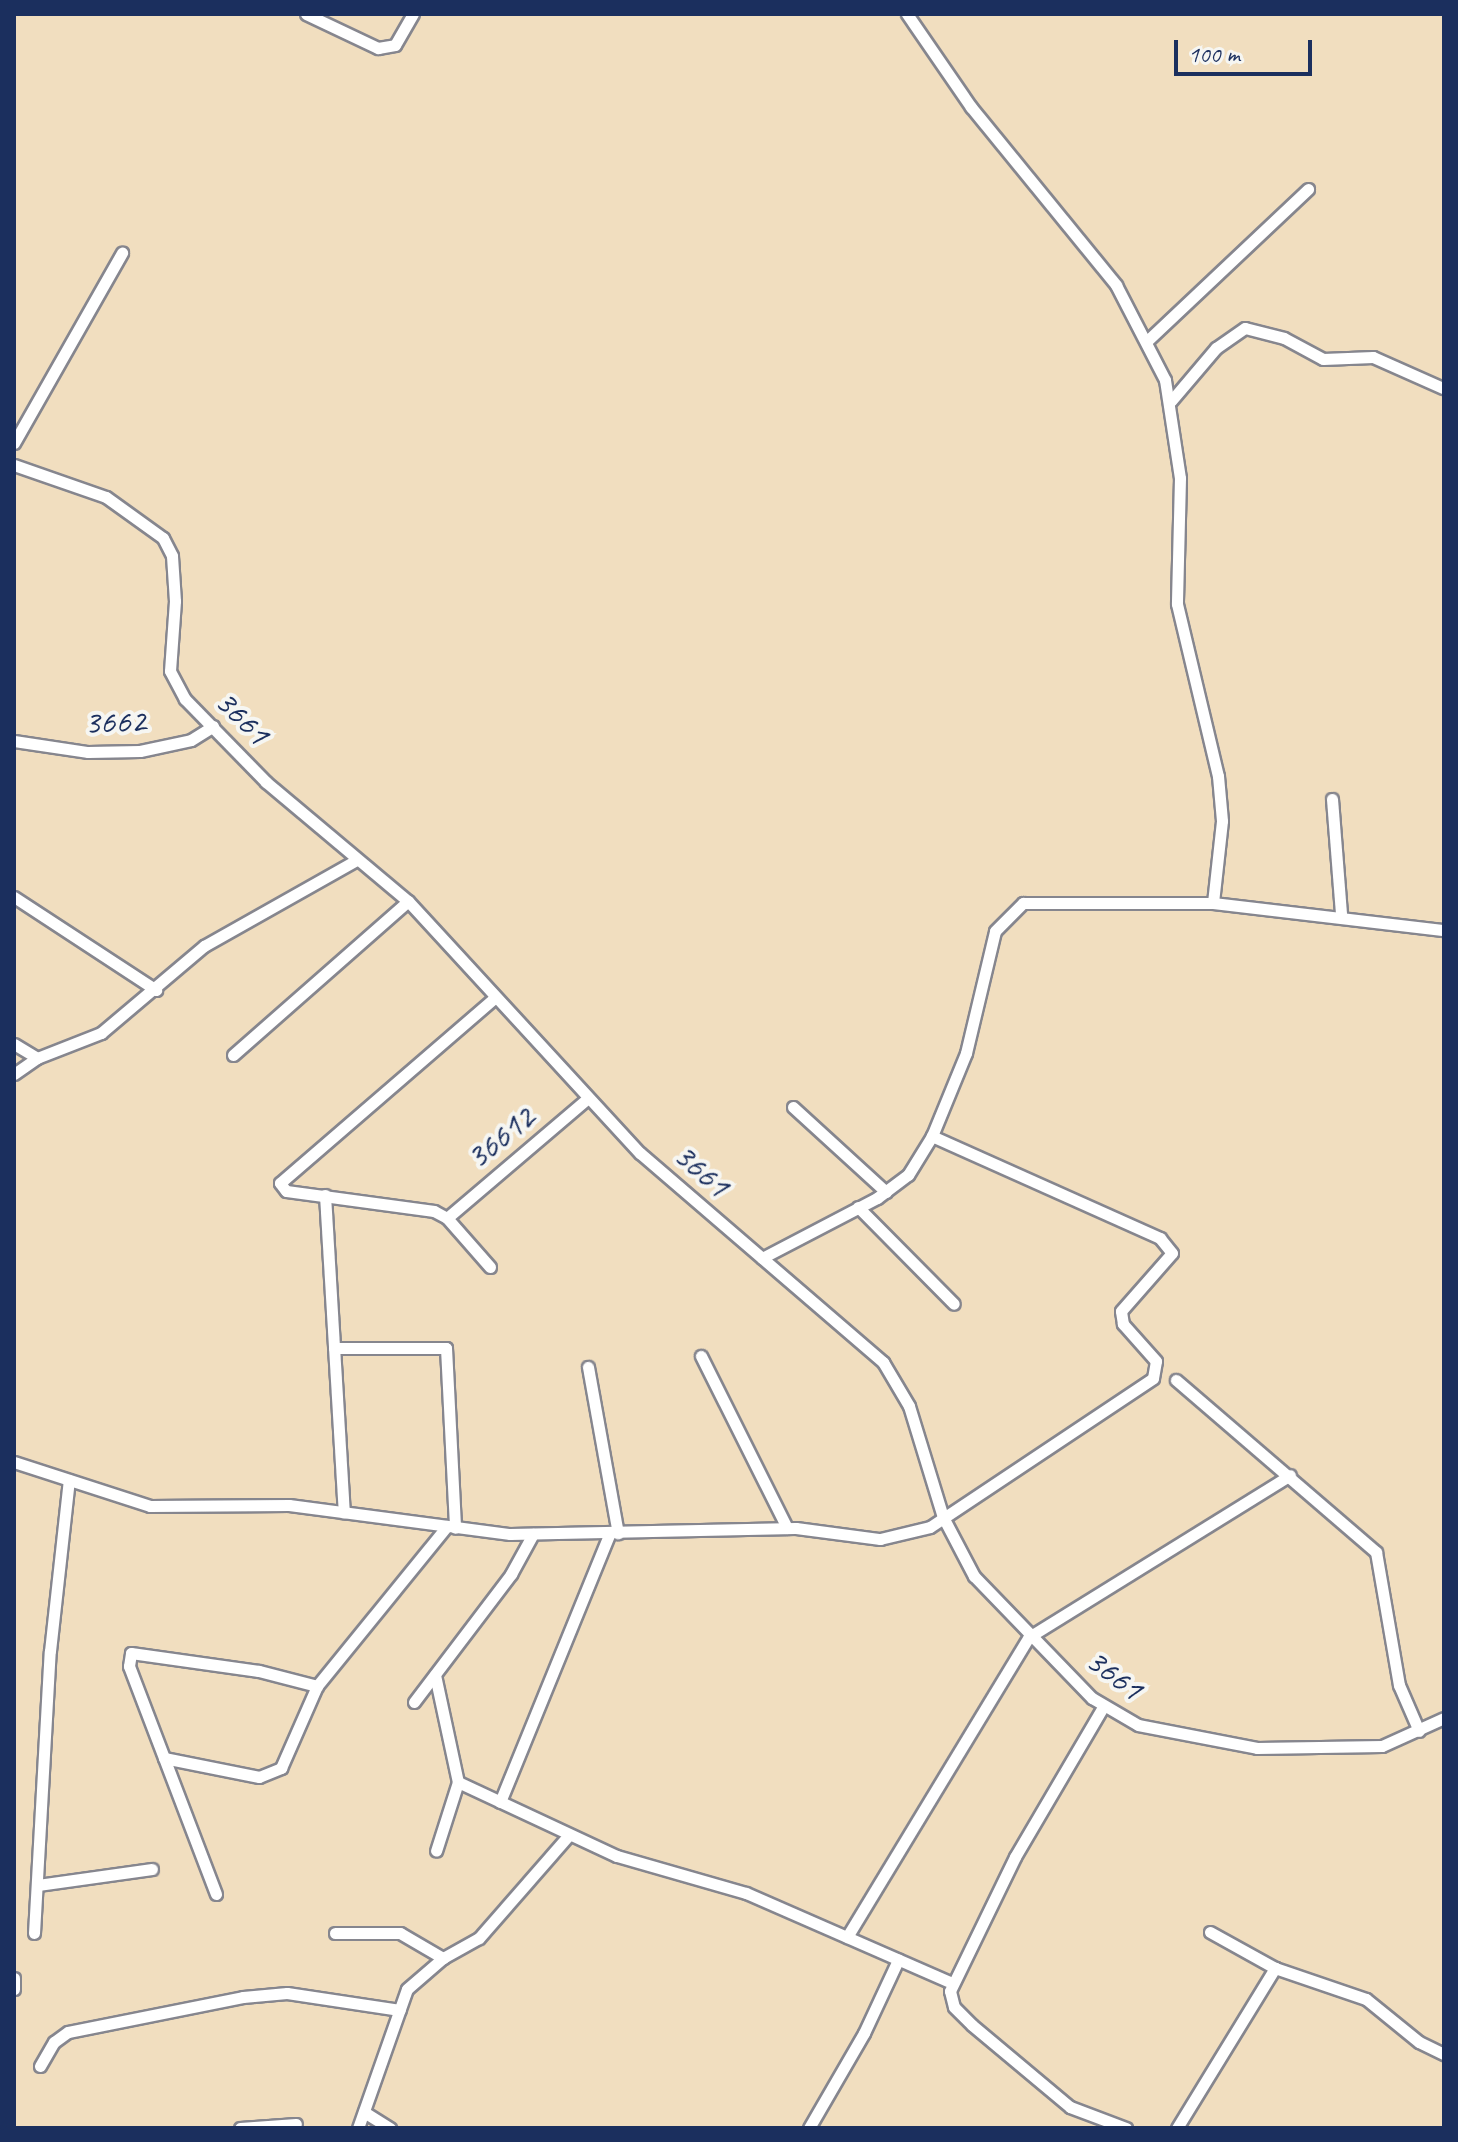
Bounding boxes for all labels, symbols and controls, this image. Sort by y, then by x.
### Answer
scale bar [1178,24,1316,74]
text: 100 m [1188,39,1240,69]
street label: 3661 [207,681,279,753]
street label: 3662 [84,700,146,742]
street label: 36612 [458,1097,542,1177]
street label: 3661 [666,1135,738,1205]
street label: 3661 [1078,1639,1152,1709]

